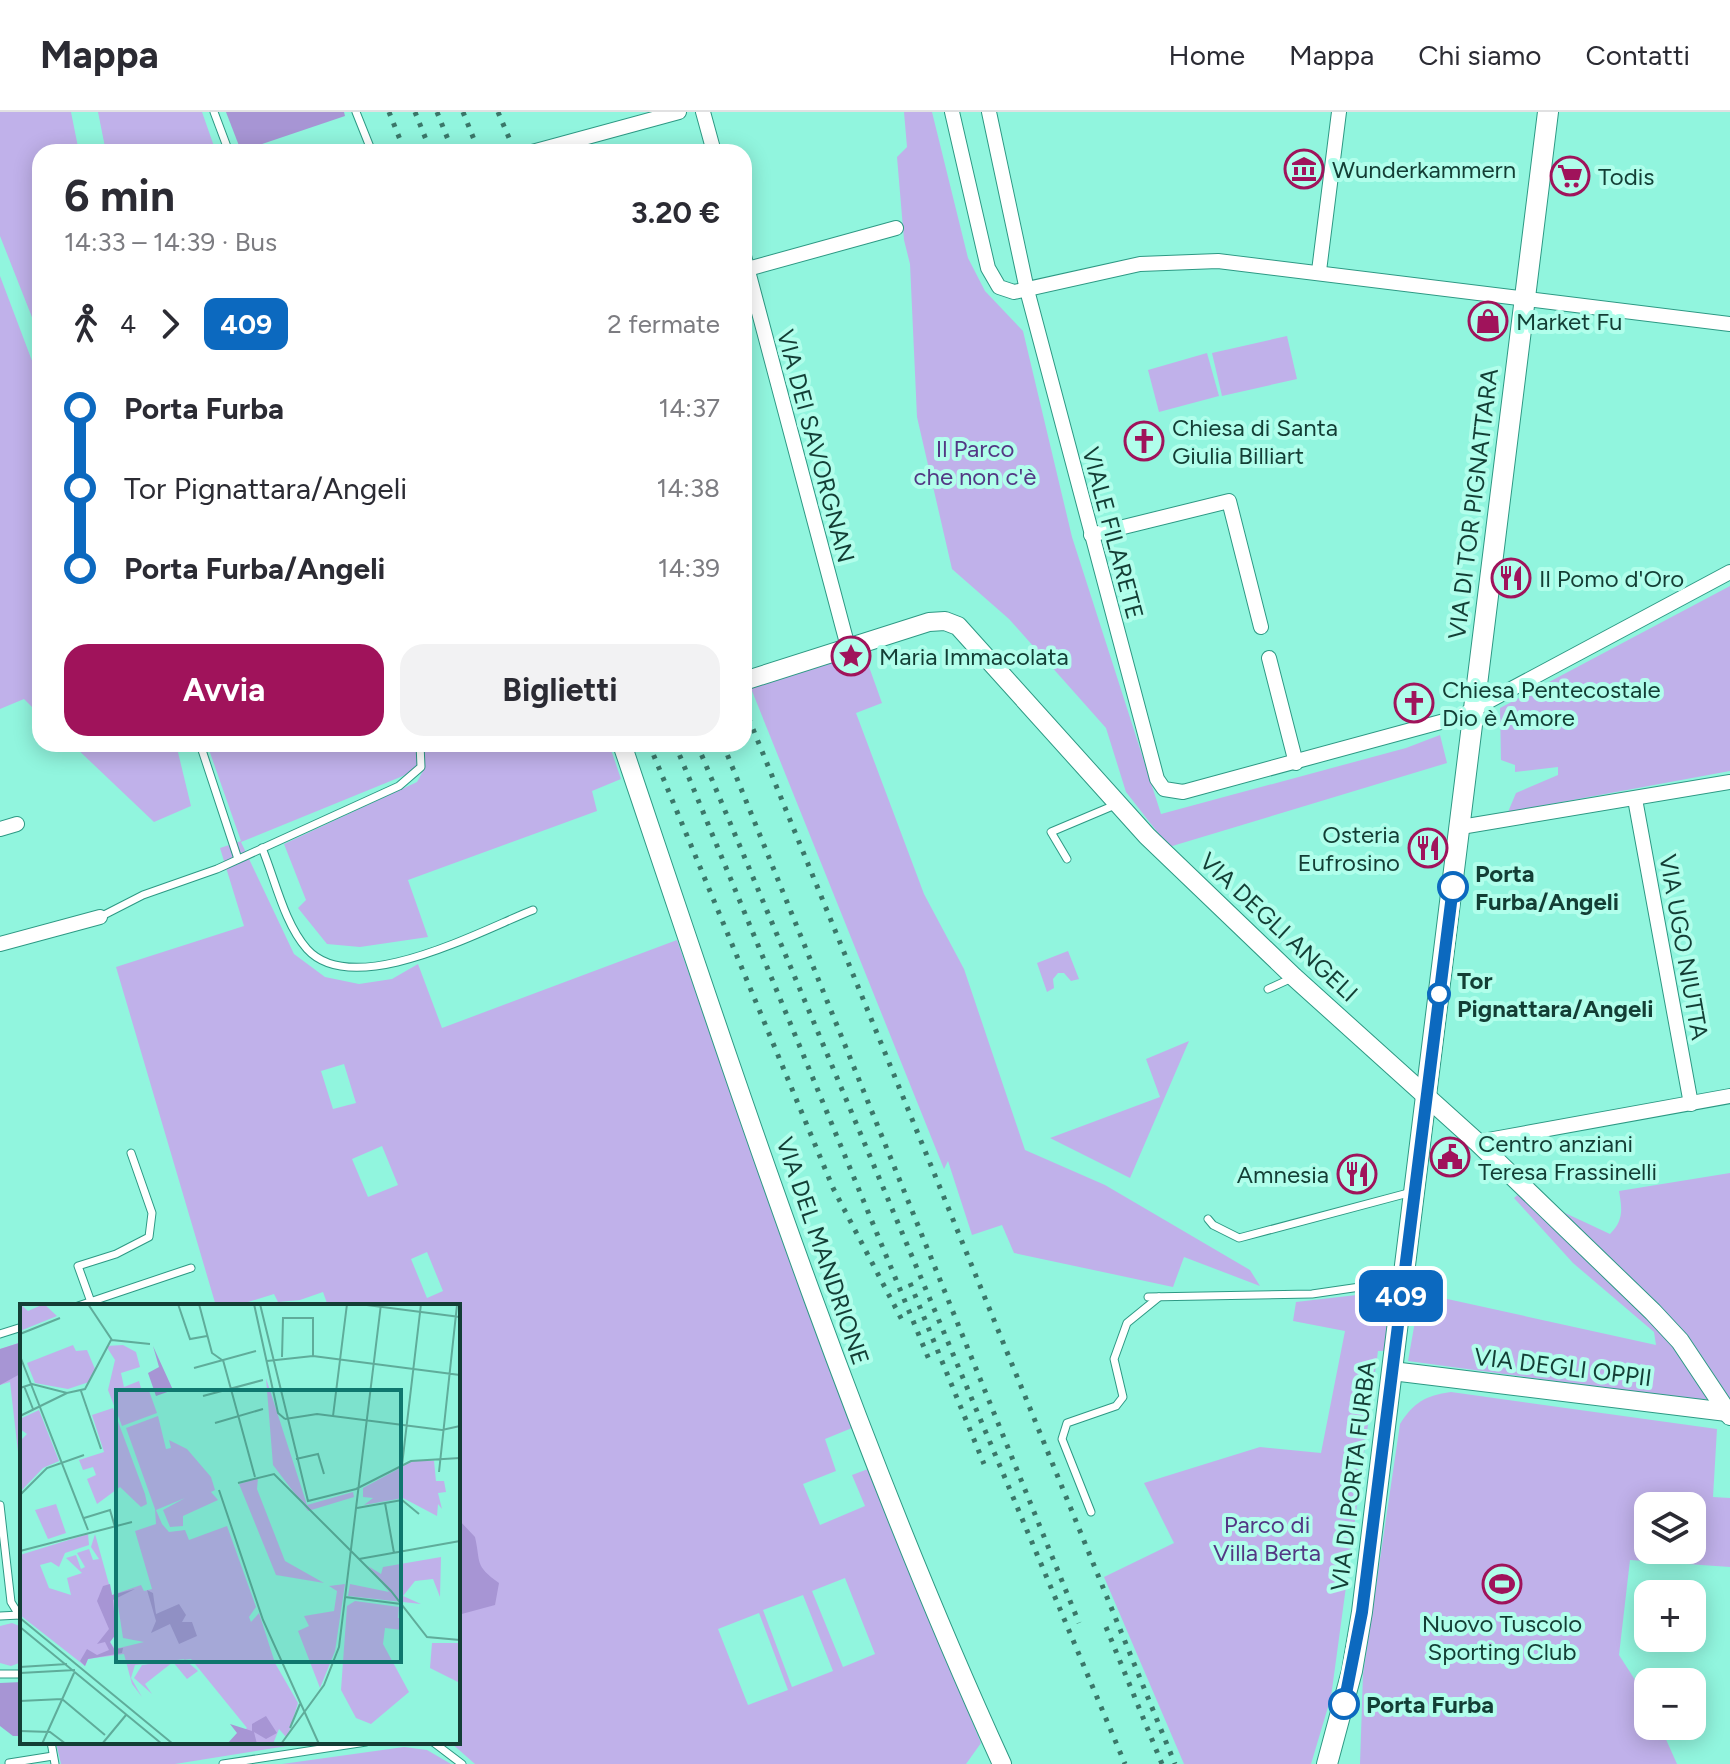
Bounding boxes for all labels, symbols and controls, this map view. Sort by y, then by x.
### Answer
text: Mappa [40,32,159,78]
text: Home [1169,38,1245,72]
text: Mappa [1289,38,1374,72]
text: Chi siamo [1418,38,1541,72]
text: Contatti [1585,38,1690,72]
museum icon: Wunderkammern [1283,148,1325,190]
place label: Wunderkammern [1332,155,1516,184]
supermarket icon: Todis [1549,155,1591,197]
place label: Todis [1598,162,1655,191]
text: 6 min [64,169,175,222]
text: 3.20 € [631,194,720,231]
text: 14:33 – 14:39 · Bus [64,226,277,258]
shop icon: Market Fu [1467,300,1509,342]
icon: walk [64,302,108,346]
icon: forward [148,302,192,346]
text: 409 [220,307,272,341]
place label: Market Fu [1516,307,1622,336]
text: 4 [120,308,136,340]
text: 2 fermate [607,308,720,340]
street label: VIA DEI SAVORGNAN [771,326,861,566]
street label: VIA DI TOR PIGNATTARA [1442,366,1504,641]
text: Porta Furba [124,390,284,427]
text: 14:37 [658,392,720,424]
place label: Chiesa di Santa Giulia Billiart [1172,413,1338,470]
church icon: Chiesa di Santa Giulia Billiart [1123,420,1165,462]
park label: Il Parco che non c'è [914,434,1036,491]
street label: VIALE FILARETE [1076,444,1150,622]
text: Tor Pignattara/Angeli [124,470,407,507]
text: 14:38 [656,472,720,504]
text: Porta Furba/Angeli [124,550,385,587]
text: 14:39 [658,552,720,584]
restaurant icon: Il Pomo d'Oro [1490,557,1532,599]
place label: Il Pomo d'Oro [1539,564,1684,593]
place icon: Maria Immacolata [830,635,872,677]
place label: Maria Immacolata [879,642,1069,671]
button: Avvia [64,644,384,736]
button: Biglietti [400,644,720,736]
place label: Chiesa Pentecostale Dio è Amore [1442,675,1661,732]
church icon: Chiesa Pentecostale Dio è Amore [1393,682,1435,724]
place label: Osteria Eufrosino [1297,820,1400,877]
restaurant icon: Osteria Eufrosino [1407,827,1449,869]
street label: VIA DEGLI ANGELI [1194,846,1364,1008]
street label: VIA UGO NIUTTA [1653,852,1715,1043]
place label: Porta Furba/Angeli [1475,859,1619,916]
marker: Porta Furba/Angeli [1438,872,1468,902]
place label: Tor Pignattara/Angeli [1457,966,1653,1023]
marker: Tor Pignattara/Angeli [1428,983,1450,1005]
place label: Centro anziani Teresa Frassinelli [1478,1129,1657,1186]
street label: VIA DEL MANDRIONE [770,1133,876,1369]
public building icon: Centro anziani Teresa Frassinelli [1429,1136,1471,1178]
restaurant icon: Amnesia [1336,1153,1378,1195]
place label: Amnesia [1237,1160,1329,1189]
line badge: 409 [1355,1270,1447,1322]
text: 409 [1375,1279,1427,1313]
inset map [20,1304,460,1744]
street label: VIA DEGLI OPPII [1473,1342,1653,1392]
street label: VIA DI PORTA FURBA [1325,1359,1382,1593]
map controls [1634,1492,1706,1740]
button: layers [1634,1492,1706,1564]
park label: Parco di Villa Berta [1213,1510,1321,1567]
sports icon: Nuovo Tuscolo Sporting Club [1481,1563,1523,1605]
button: + [1634,1580,1706,1652]
place label: Nuovo Tuscolo Sporting Club [1422,1609,1582,1666]
button: − [1634,1668,1706,1740]
marker: Porta Furba [1329,1689,1359,1719]
place label: Porta Furba [1366,1690,1494,1719]

